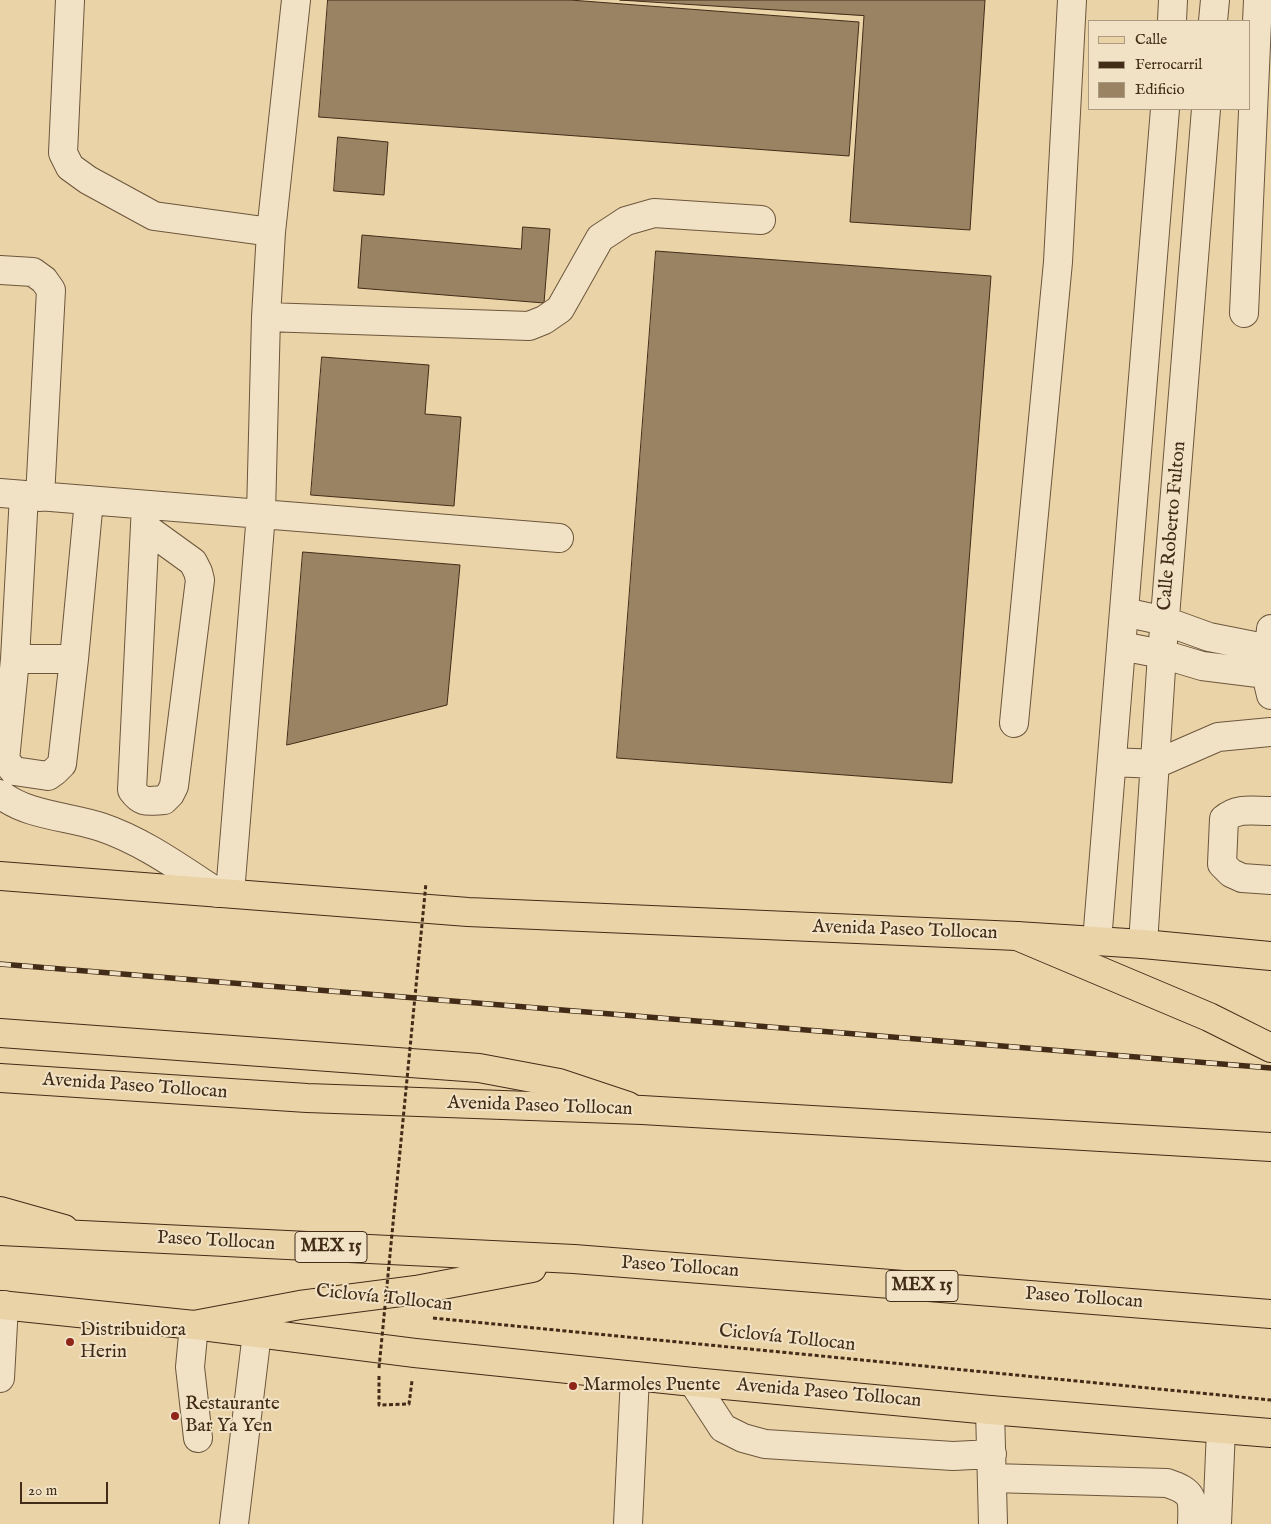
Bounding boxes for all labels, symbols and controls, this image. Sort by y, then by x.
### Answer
legend [1088,20,1251,110]
text: Calle [1135,30,1167,49]
text: Ferrocarril [1135,55,1202,74]
text: Edificio [1135,80,1185,99]
street label: Calle Roberto Fulton [1154,440,1192,612]
street label: Avenida Paseo Tollocan [812,916,998,946]
street label: Avenida Paseo Tollocan [42,1069,228,1105]
street label: Avenida Paseo Tollocan [447,1092,633,1122]
street label: Paseo Tollocan [156,1228,276,1256]
road number: MEX 15 [295,1232,367,1262]
street label: Paseo Tollocan [620,1253,740,1283]
road number: MEX 15 [886,1270,958,1302]
street label: Ciclovía Tollocan [315,1281,453,1317]
street label: Paseo Tollocan [1024,1284,1144,1314]
place label: Distribuidora Herin [80,1320,186,1364]
street label: Ciclovía Tollocan [718,1321,856,1357]
marker: Distribuidora Herin [64,1336,76,1348]
place label: Marmoles Puente [583,1375,720,1397]
street label: Avenida Paseo Tollocan [736,1375,922,1413]
marker: Marmoles Puente [567,1380,579,1392]
place label: Restaurante Bar Ya Yen [185,1394,280,1438]
marker: Restaurante Bar Ya Yen [169,1410,181,1422]
scale bar [22,1472,110,1504]
text: 20 m [28,1481,57,1500]

